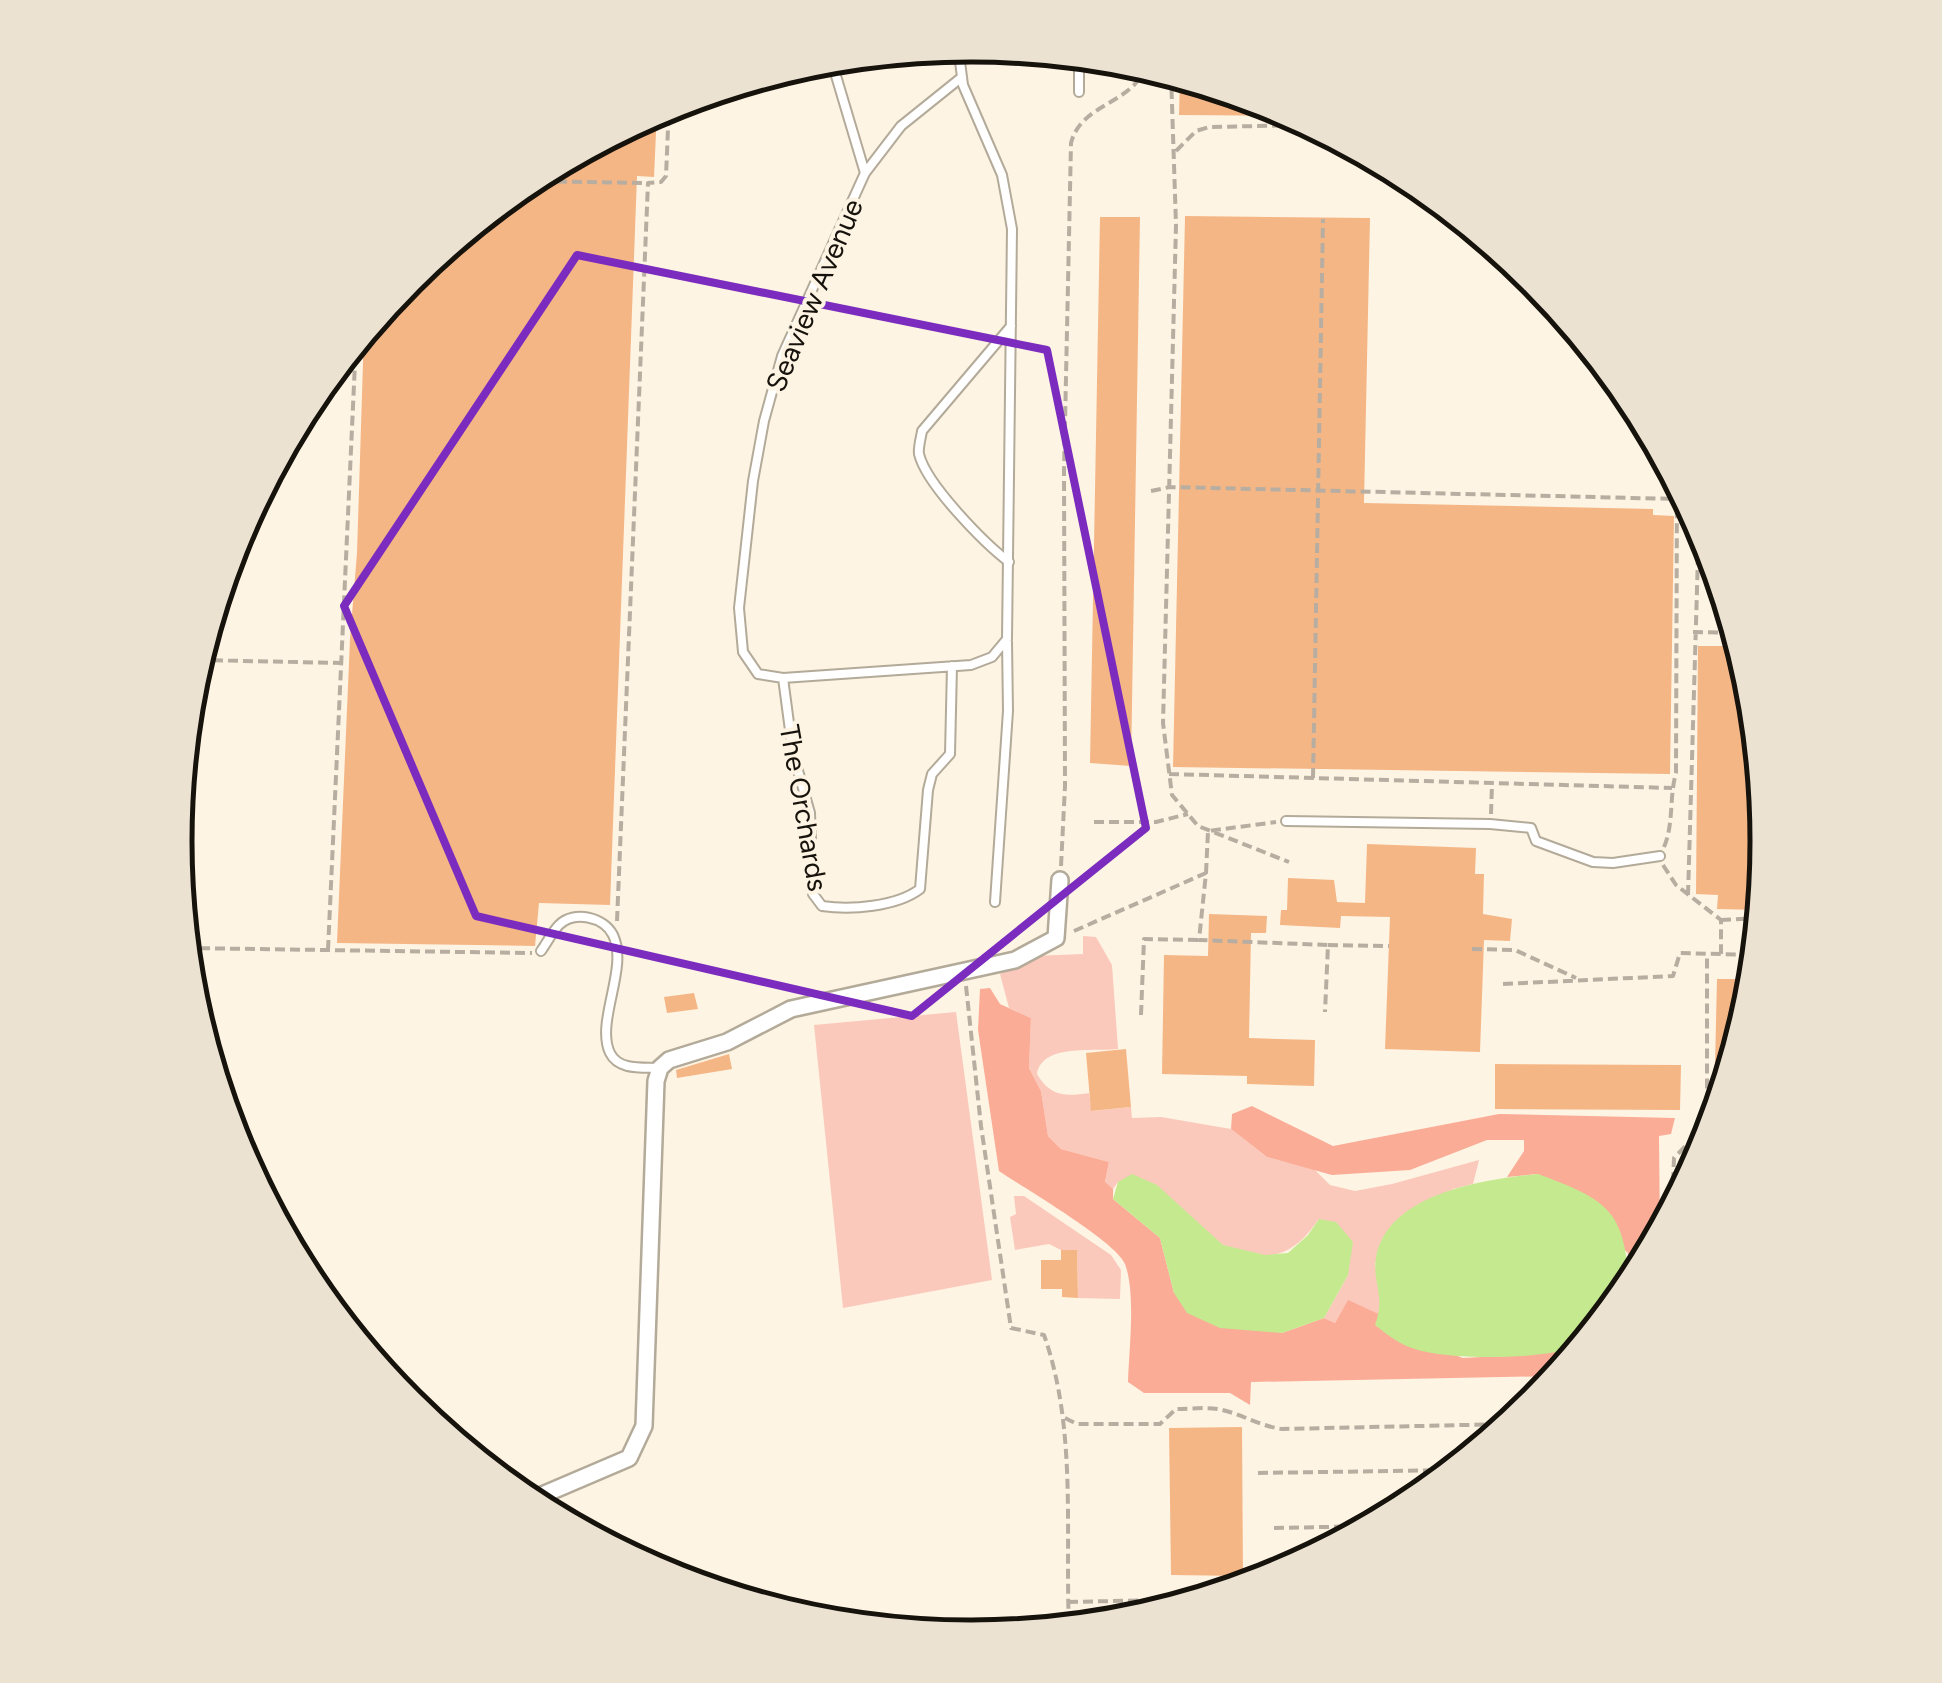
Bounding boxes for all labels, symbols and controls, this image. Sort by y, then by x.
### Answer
street label: Seaview Avenue [758,194,870,396]
street label: The Orchards [773,722,835,894]

